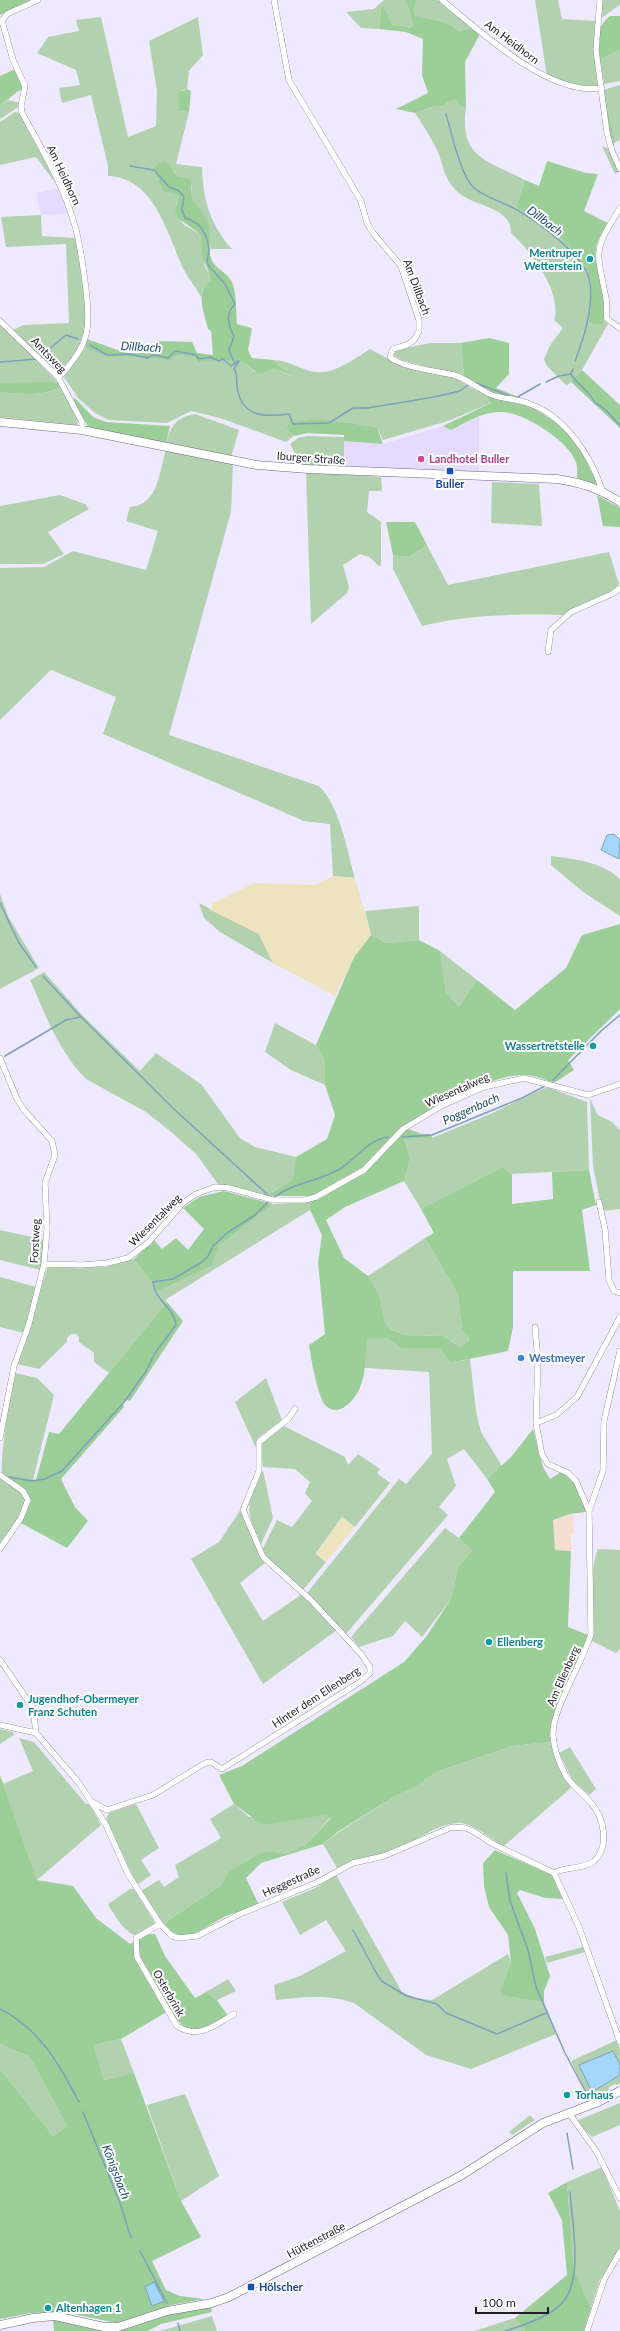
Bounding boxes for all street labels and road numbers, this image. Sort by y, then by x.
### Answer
street label: Am Heidhorn [483,17,542,66]
street label: Am Heidhorn [45,143,84,207]
street label: Am Dillbach [401,257,434,316]
street label: Amtsweg [29,334,70,376]
street label: Iburger Straße [276,449,346,466]
street label: Wiesentalweg [423,1070,491,1109]
street label: Wiesentalweg [126,1191,184,1248]
street label: Forstweg [27,1218,42,1264]
street label: Am Ellenberg [544,1644,582,1708]
street label: Hinter dem Ellenberg [269,1663,362,1730]
street label: Heggestraße [260,1862,322,1899]
street label: Osterbrink [151,1967,188,2019]
street label: Hüttenstraße [284,2219,347,2260]

